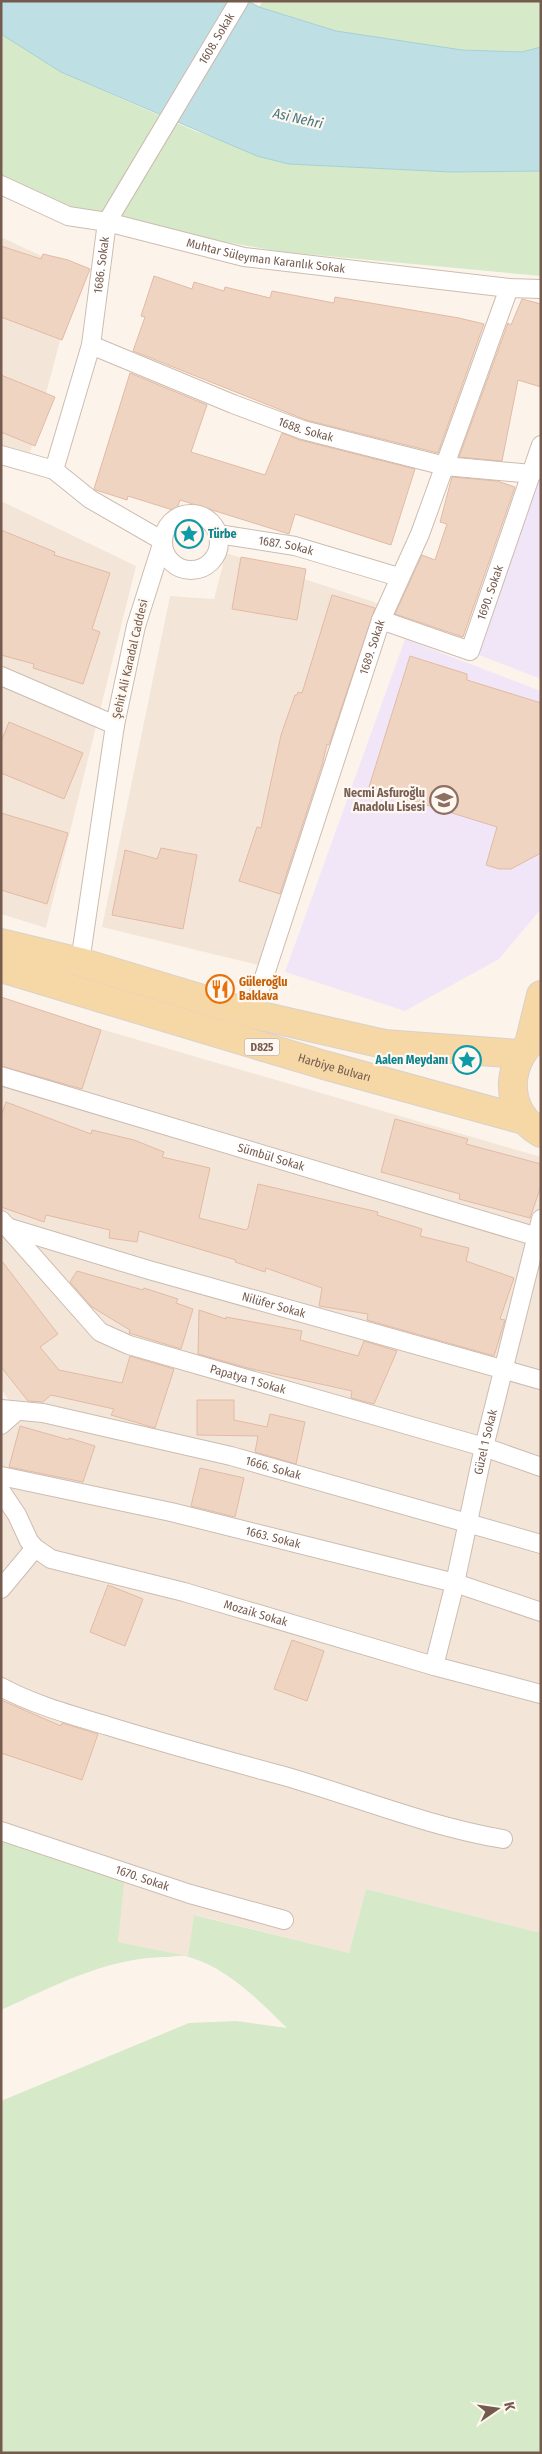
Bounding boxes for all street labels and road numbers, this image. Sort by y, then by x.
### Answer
street label: 1608. Sokak [196,10,237,67]
street label: 1686. Sokak [91,235,112,294]
street label: Muhtar Süleyman Karanlık Sokak [185,236,346,276]
street label: 1688. Sokak [276,414,335,445]
street label: 1687. Sokak [257,533,316,558]
street label: 1690. Sokak [474,563,506,622]
street label: Şehit Ali Karadal Caddesi [109,598,151,720]
street label: 1689. Sokak [357,618,388,676]
road number: D825 [244,1038,280,1056]
street label: Harbiye Bulvarı [296,1051,372,1085]
street label: Sümbül Sokak [236,1140,307,1174]
street label: Nilüfer Sokak [240,1289,308,1321]
street label: Papatya 1 Sokak [208,1362,288,1397]
street label: Güzel 1 Sokak [471,1408,500,1476]
street label: 1666. Sokak [244,1453,303,1483]
street label: 1663. Sokak [244,1524,303,1551]
street label: Mozaik Sokak [222,1597,290,1629]
street label: 1670. Sokak [114,1863,171,1894]

